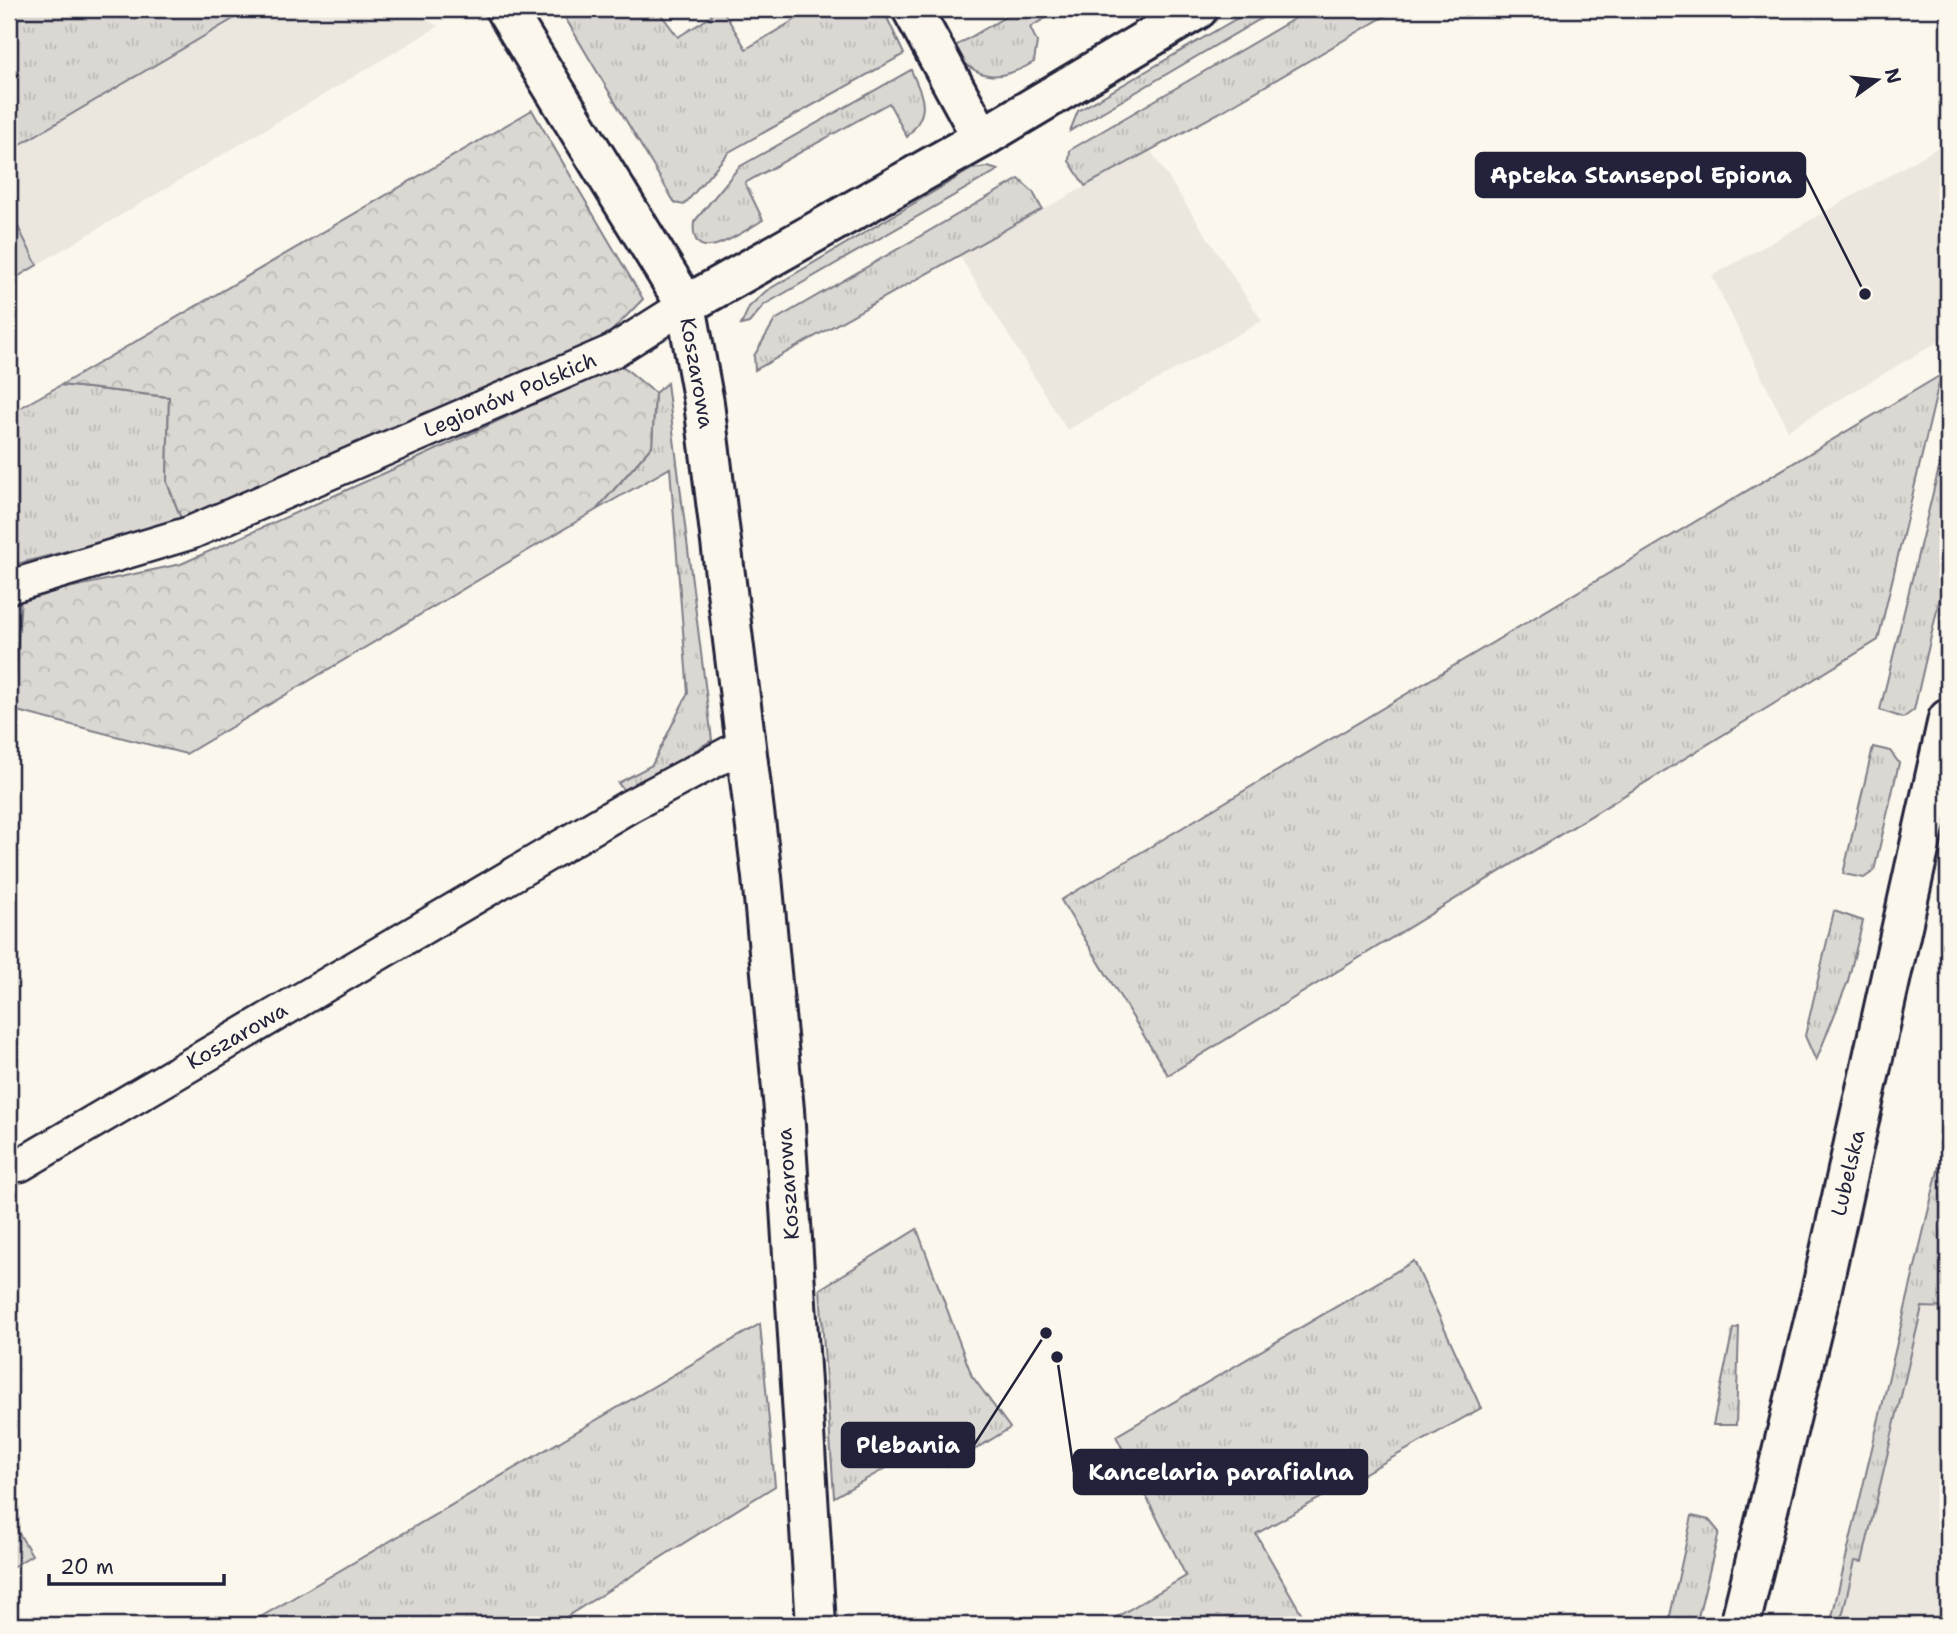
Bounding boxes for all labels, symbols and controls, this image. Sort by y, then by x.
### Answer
north arrow [1842,46,1912,116]
text: N [1879,65,1907,86]
callout: Apteka Stansepol Epiona [1476,153,1805,197]
text: Apteka Stansepol Epiona [1490,160,1792,190]
street label: Koszarowa [673,315,721,431]
street label: Legionów Polskich [419,346,601,444]
street label: Koszarowa [181,996,293,1076]
street label: Koszarowa [770,1127,806,1241]
street label: Lubelska [1824,1127,1872,1219]
callout: Plebania [842,1423,974,1467]
text: Plebania [856,1430,960,1460]
callout: Kancelaria parafialna [1074,1450,1367,1494]
text: Kancelaria parafialna [1088,1457,1354,1487]
scale bar [49,1543,224,1587]
text: 20 m [60,1553,114,1581]

